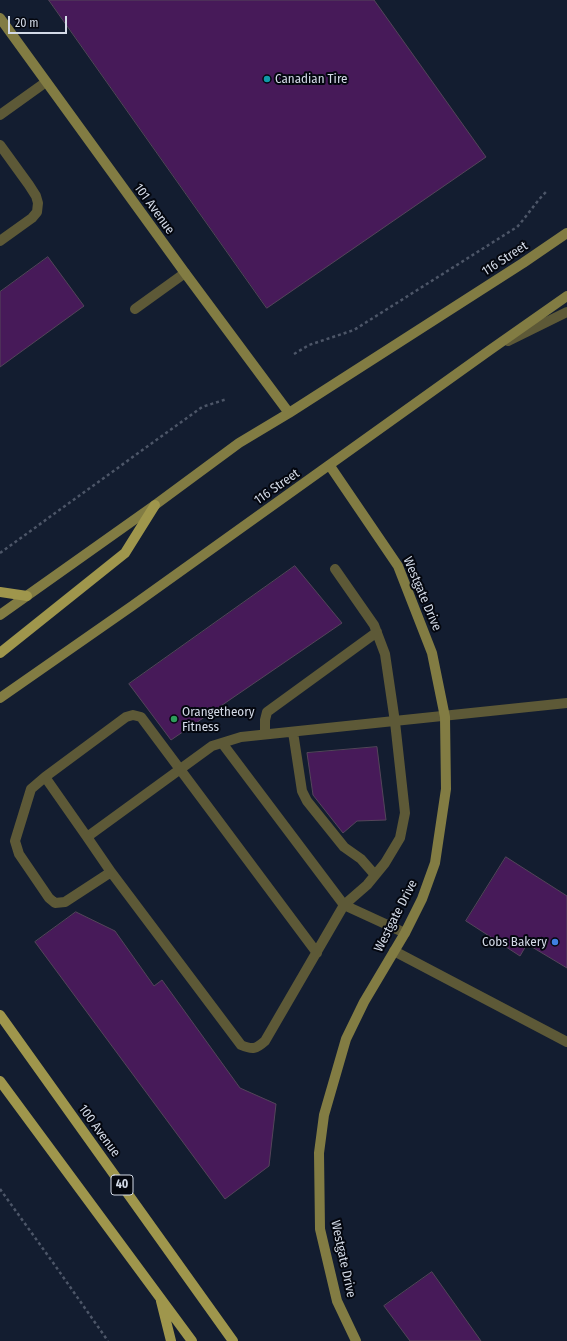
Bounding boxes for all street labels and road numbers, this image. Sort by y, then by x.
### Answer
street label: 101 Avenue [130,181,178,237]
street label: 116 Street [479,238,531,280]
street label: 116 Street [251,466,303,508]
street label: Westgate Drive [399,555,445,633]
street label: Westgate Drive [371,877,421,955]
street label: 100 Avenue [75,1102,123,1160]
road number: 40 [111,1175,133,1195]
street label: Westgate Drive [327,1219,359,1299]

